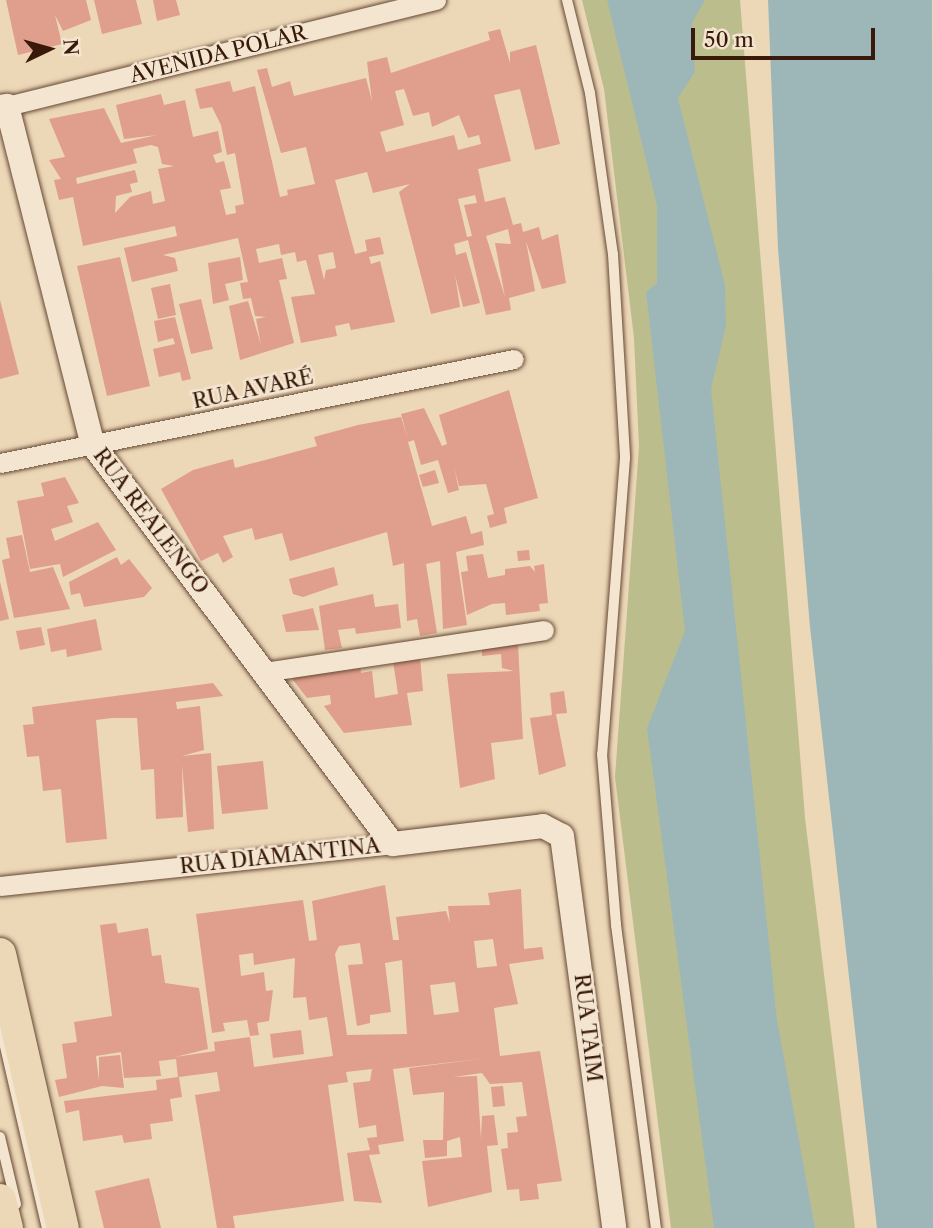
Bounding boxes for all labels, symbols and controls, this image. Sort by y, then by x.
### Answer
north arrow [14,14,84,84]
scale bar [695,14,879,58]
street label: AVENIDA POLAR [127,20,309,88]
text: 50 m [704,27,754,52]
text: N [58,38,83,56]
street label: RUA AVARÉ [189,364,317,414]
street label: RUA REALENGO [88,443,214,599]
street label: RUA DIAMANTINA [178,833,382,879]
street label: RUA TAIM [569,972,607,1084]

